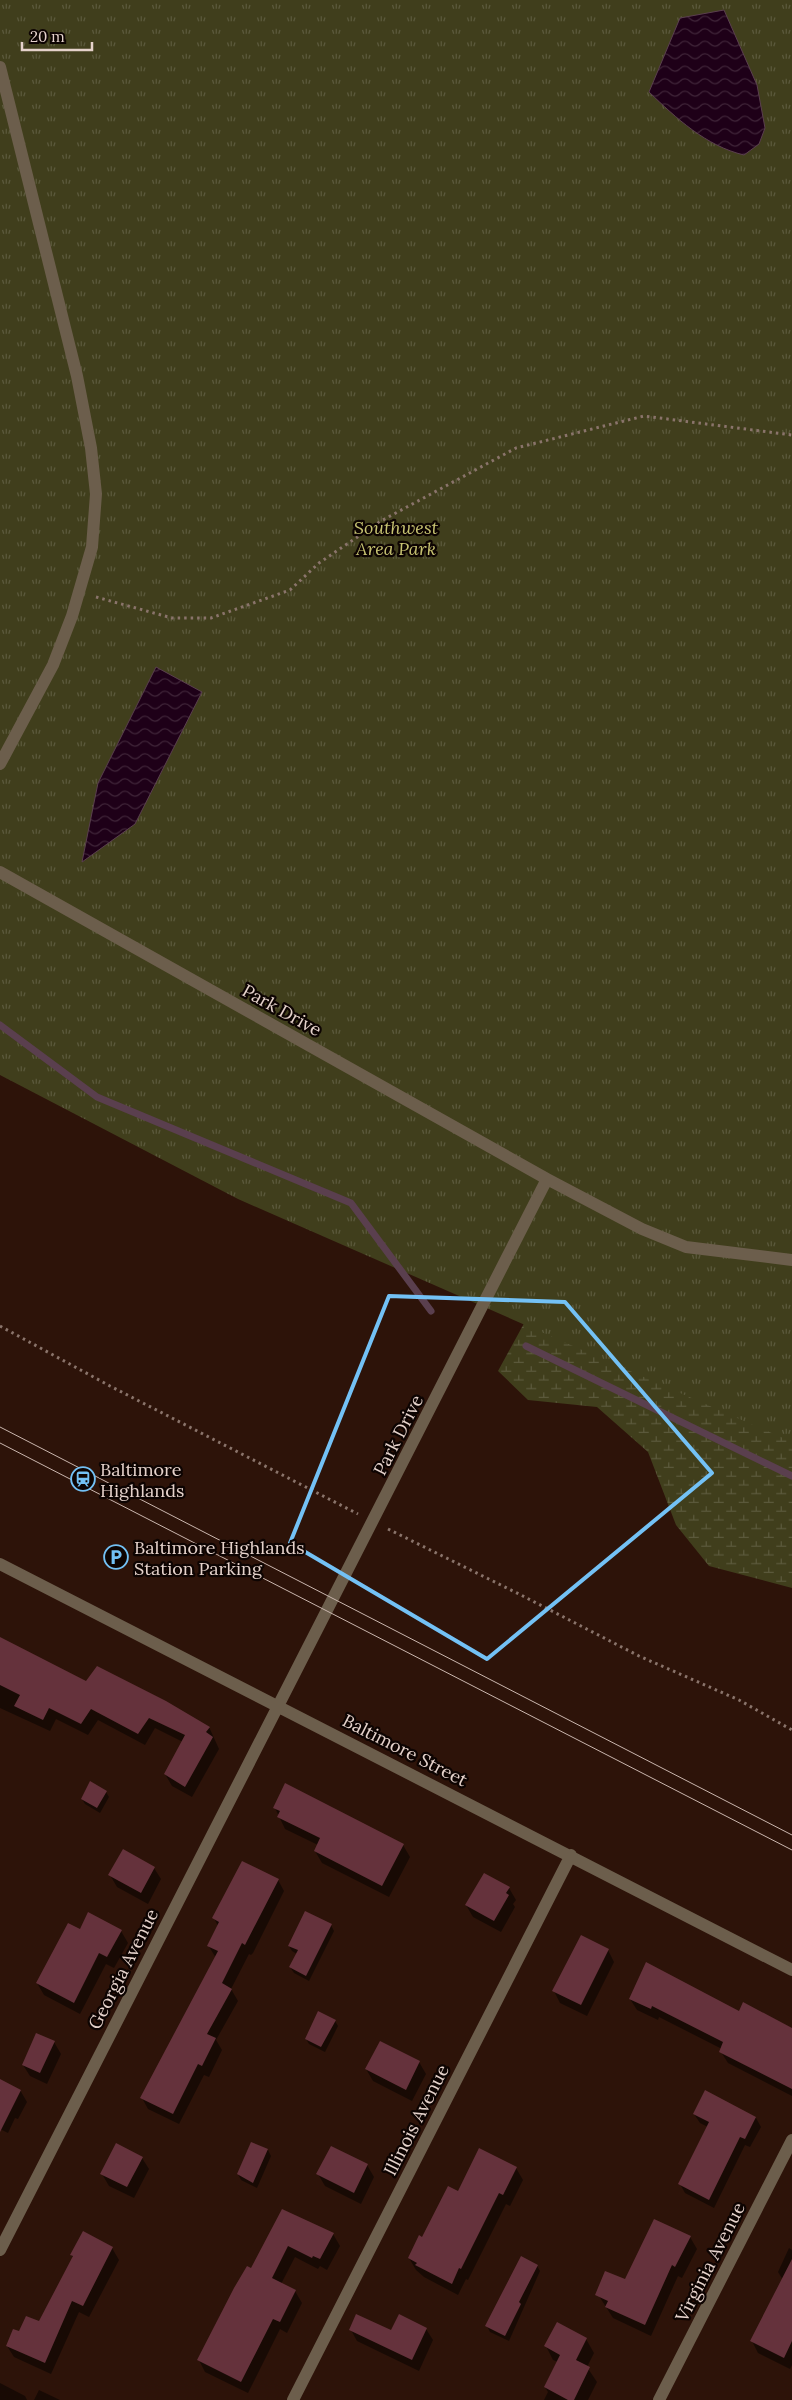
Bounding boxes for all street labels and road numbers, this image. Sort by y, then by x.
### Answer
street label: Park Drive [238,979,326,1041]
street label: Park Drive [368,1391,428,1479]
street label: Baltimore Street [339,1709,471,1791]
street label: Georgia Avenue [83,1905,163,2033]
street label: Illinois Avenue [378,2060,454,2179]
street label: Virginia Avenue [670,2198,750,2326]

